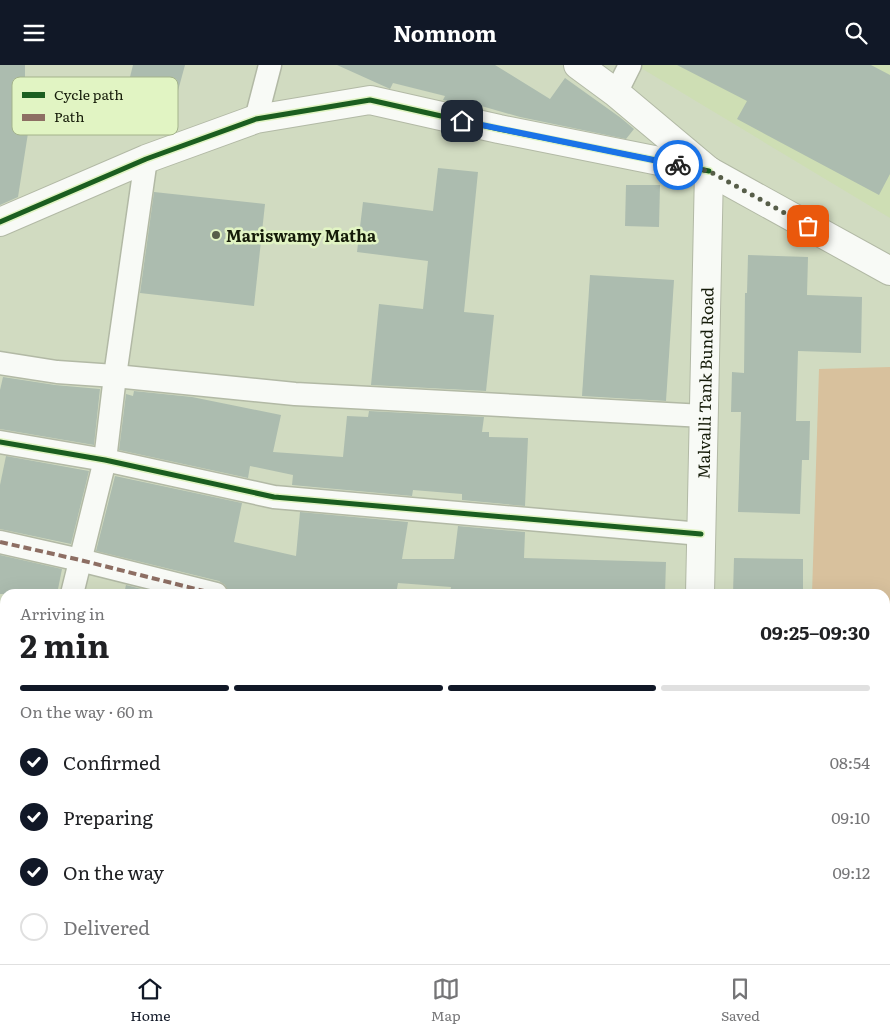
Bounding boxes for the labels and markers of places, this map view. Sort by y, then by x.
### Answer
pin [441,100,483,142]
pin [787,205,829,247]
place label: Mariswamy Matha [226,223,377,247]
marker: Mariswamy Matha [210,229,222,241]

